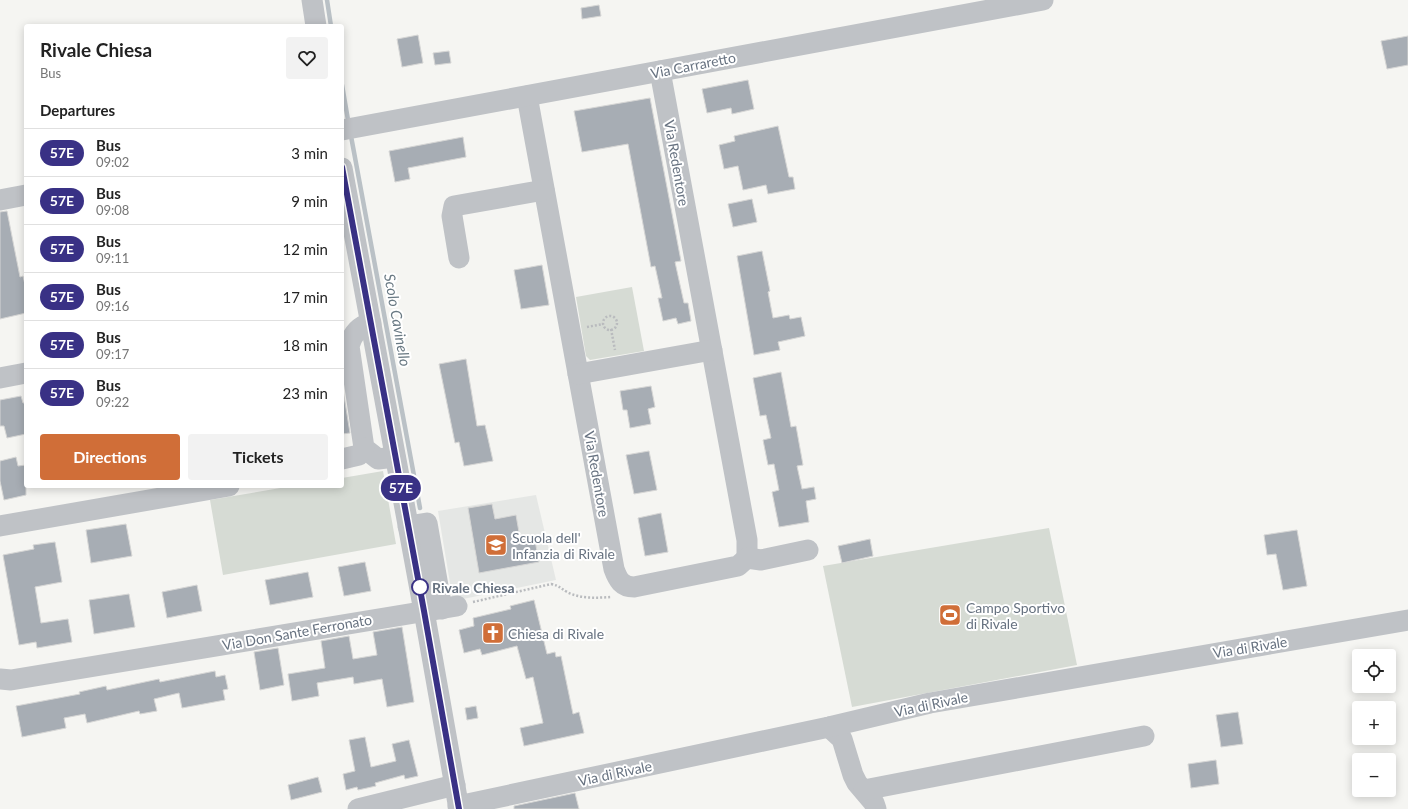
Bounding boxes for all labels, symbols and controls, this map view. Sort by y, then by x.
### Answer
button: heart [286,37,328,79]
text: Rivale Chiesa [40,38,152,61]
street label: Via Carraretto [649,48,737,82]
text: Bus [40,65,61,81]
text: Departures [40,101,115,119]
street label: Via Redentore [661,119,693,207]
text: Bus [96,136,121,154]
text: 57E [50,144,74,161]
text: 3 min [291,144,328,162]
text: 09:02 [96,154,129,170]
text: Bus [96,184,121,202]
text: 57E [50,192,74,209]
text: 9 min [291,192,328,210]
text: 09:08 [96,202,129,218]
text: Bus [96,232,121,250]
text: 57E [50,240,74,257]
text: 12 min [282,240,328,258]
text: 09:11 [96,250,129,266]
water label: Scolo Cavinello [381,272,415,368]
text: Bus [96,280,121,298]
text: 57E [50,288,74,305]
text: 17 min [282,288,328,306]
text: 09:16 [96,298,129,314]
text: Bus [96,328,121,346]
text: 57E [50,336,74,353]
text: 18 min [282,336,328,354]
text: 09:17 [96,346,129,362]
text: Bus [96,376,121,394]
text: 57E [50,384,74,401]
text: 23 min [282,384,328,402]
text: 09:22 [96,394,129,410]
street label: Via Redentore [581,430,613,518]
button: Directions [40,434,180,480]
button: Tickets [188,434,328,480]
line badge: 57E [378,475,424,501]
text: 57E [389,479,413,496]
place label: Scuola dell' Infanzia di Rivale [512,529,615,562]
school or university icon: Scuola dell' Infanzia di Rivale [483,532,509,558]
marker: Rivale Chiesa [411,578,429,596]
place label: Rivale Chiesa [432,579,515,596]
place label: Campo Sportivo di Rivale [966,599,1065,632]
sports icon: Campo Sportivo di Rivale [937,602,963,628]
street label: Via Don Sante Ferronato [221,610,373,654]
church icon: Chiesa di Rivale [480,620,506,646]
place label: Chiesa di Rivale [508,625,604,642]
street label: Via di Rivale [1212,633,1288,661]
map controls [1352,649,1396,797]
button: locate [1352,649,1396,693]
street label: Via di Rivale [893,688,969,720]
button: + [1352,701,1396,745]
button: − [1352,753,1396,797]
street label: Via di Rivale [577,757,653,789]

